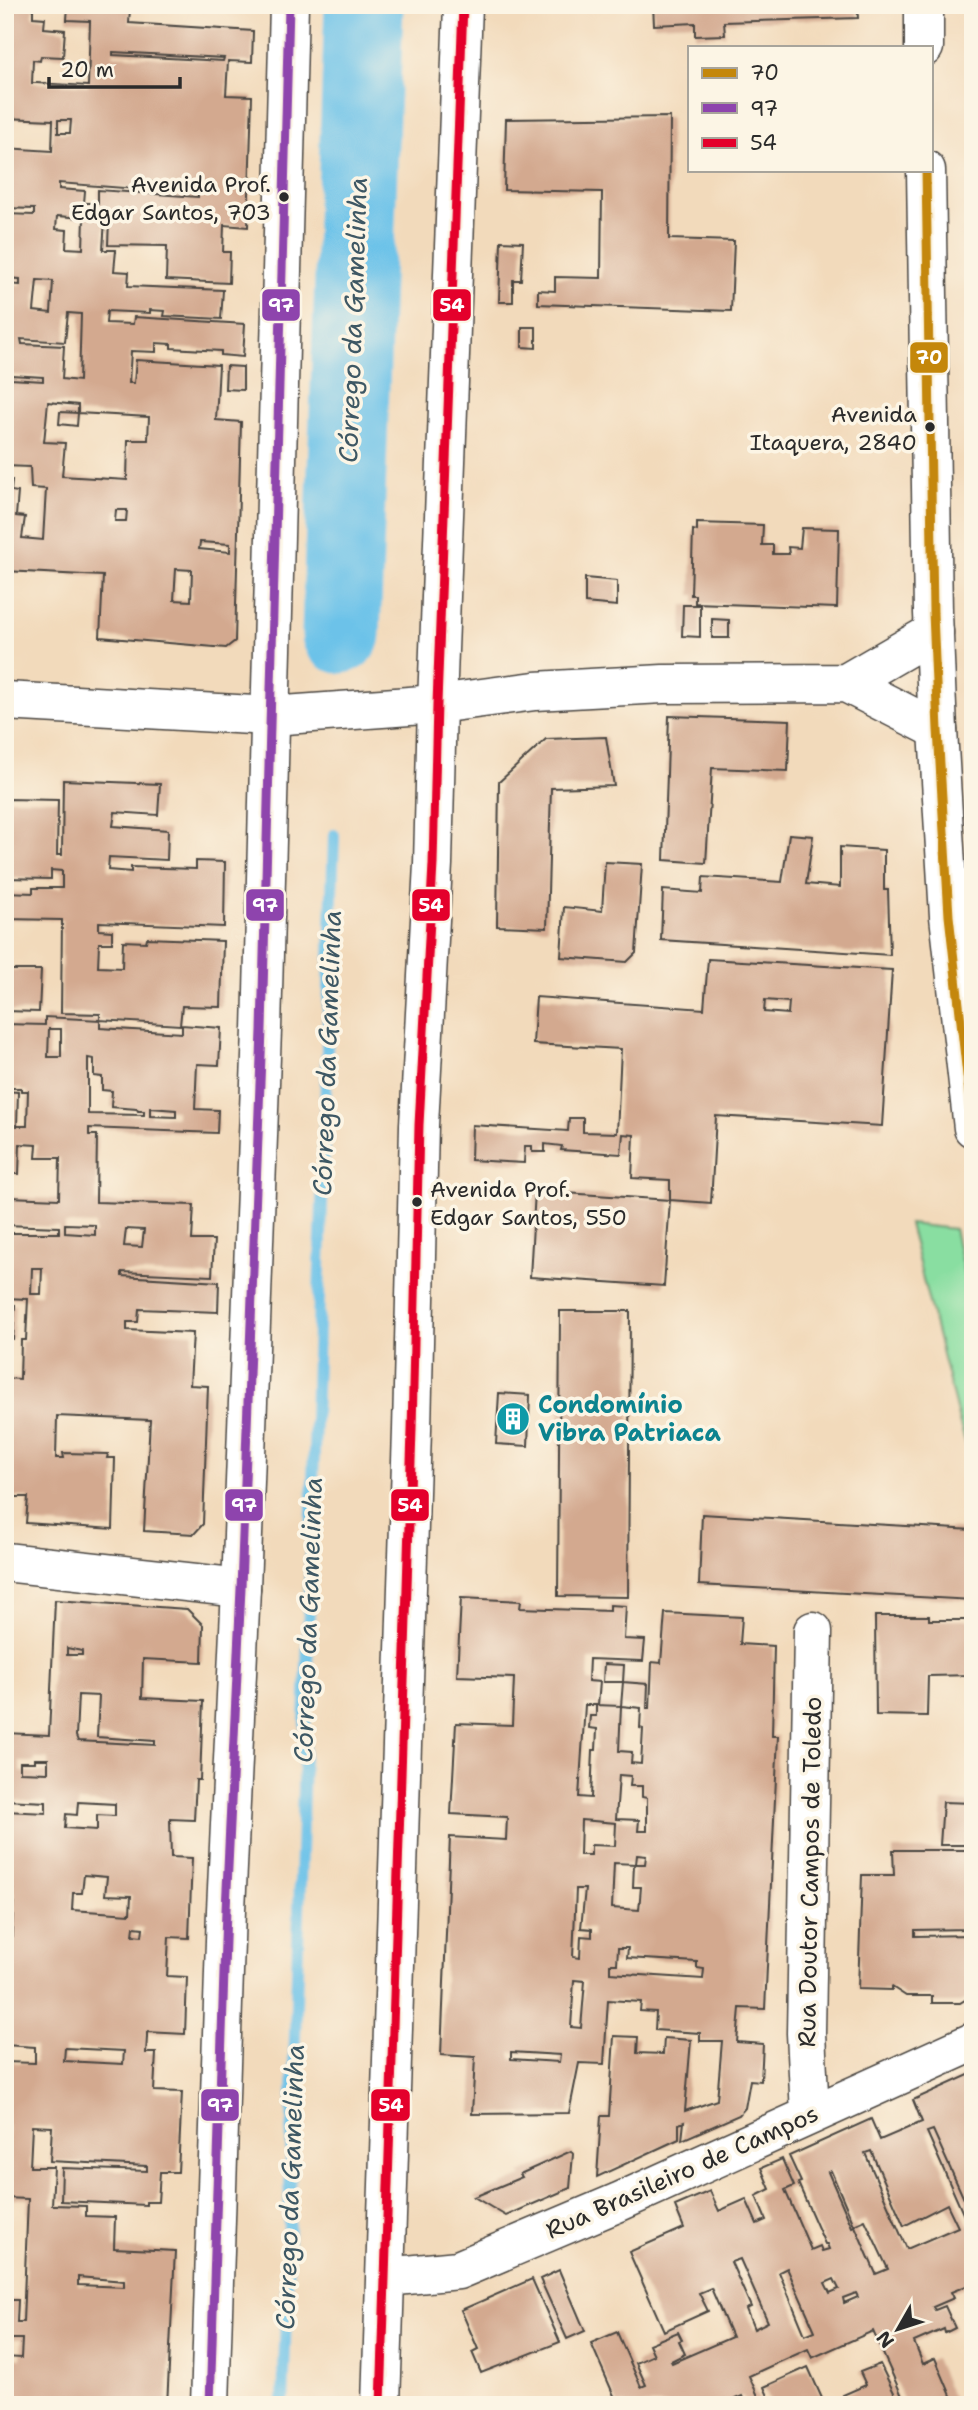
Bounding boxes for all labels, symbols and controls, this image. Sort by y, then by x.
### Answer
scale bar [49,46,180,90]
legend [688,46,932,172]
text: 20 m [60,56,114,84]
text: 70 [750,59,779,87]
text: 97 [750,95,778,123]
text: 54 [750,129,777,157]
place label: Avenida Prof. Edgar Santos, 703 [71,170,271,227]
water label: Córrego da Gamelinha [330,176,375,463]
marker: Avenida Prof. Edgar Santos, 703 [277,190,291,204]
line badge: 97 [261,288,301,322]
line badge: 54 [432,288,472,322]
text: 97 [268,293,294,318]
text: 54 [439,293,465,318]
line badge: 70 [909,341,949,374]
text: 70 [916,345,942,370]
place label: Avenida Itaquera, 2840 [750,400,917,457]
marker: Avenida Itaquera, 2840 [923,420,937,434]
line badge: 97 [245,888,285,922]
line badge: 54 [411,888,451,922]
text: 97 [252,893,278,918]
text: 54 [418,893,444,918]
water label: Córrego da Gamelinha [304,909,349,1196]
place label: Avenida Prof. Edgar Santos, 550 [430,1175,627,1232]
marker: Avenida Prof. Edgar Santos, 550 [410,1195,424,1209]
place label: Condomínio Vibra Patriaca [538,1389,721,1449]
building icon: Condomínio Vibra Patriaca [494,1400,532,1438]
water label: Córrego da Gamelinha [285,1476,330,1763]
line badge: 97 [224,1488,264,1522]
line badge: 54 [390,1488,430,1522]
text: 97 [231,1493,257,1518]
text: 54 [397,1493,423,1518]
street label: Rua Doutor Campos de Toledo [791,1696,829,2048]
water label: Córrego da Gamelinha [267,2043,312,2330]
line badge: 97 [200,2088,240,2122]
line badge: 54 [370,2088,411,2122]
text: 97 [207,2093,233,2118]
text: 54 [378,2093,404,2118]
street label: Rua Brasileiro de Campos [541,2097,823,2247]
north arrow [862,2294,932,2364]
text: N [871,2326,900,2353]

